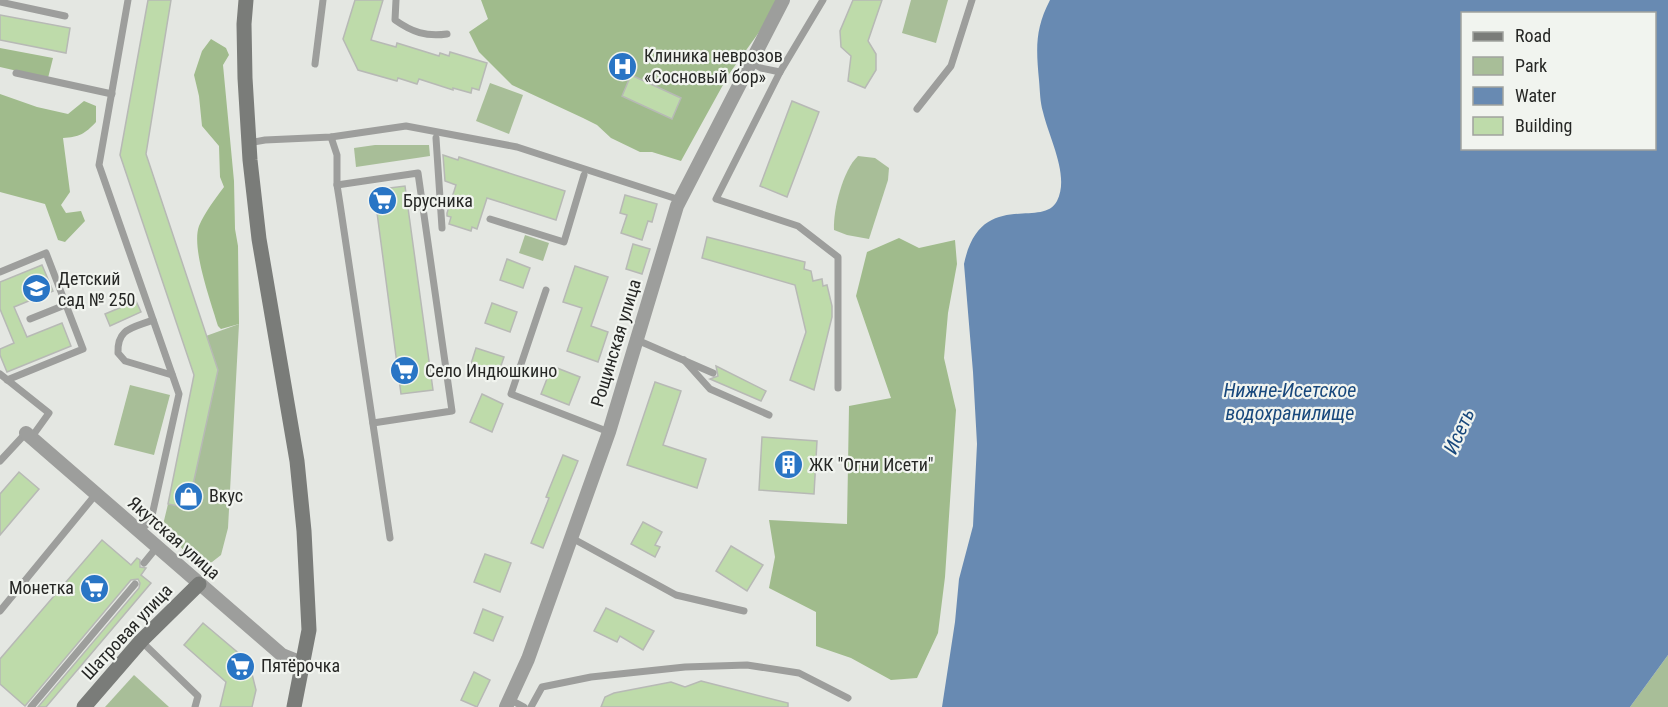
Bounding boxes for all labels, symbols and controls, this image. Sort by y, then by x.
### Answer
legend [1461,12,1656,150]
text: Road [1515,25,1551,46]
place label: Клиника неврозов «Сосновый бор» [644,45,783,87]
hospital icon: Клиника неврозов «Сосновый бор» [607,50,639,82]
text: Park [1515,55,1547,76]
text: Water [1515,85,1557,106]
text: Building [1515,115,1572,136]
supermarket icon: Брусника [366,185,398,217]
place label: Брусника [403,190,473,211]
place label: Детский сад № 250 [58,268,135,310]
school or university icon: Детский сад № 250 [21,273,53,305]
street label: Рощинская улица [586,277,645,409]
supermarket icon: Село Индюшкино [388,355,420,387]
place label: Село Индюшкино [425,360,557,381]
water label: Нижне-Исетское водохранилище [1224,378,1356,425]
water label: Исеть [1438,404,1480,458]
building icon: ЖК "Огни Исети" [772,449,804,481]
place label: ЖК "Огни Исети" [809,454,934,475]
shop icon: Вкус [172,480,204,512]
place label: Вкус [209,485,243,506]
street label: Якутская улица [124,492,225,583]
supermarket icon: Монетка [79,572,111,604]
place label: Монетка [9,577,74,598]
street label: Шатровая улица [77,580,176,684]
supermarket icon: Пятёрочка [224,650,256,682]
place label: Пятёрочка [261,655,340,676]

